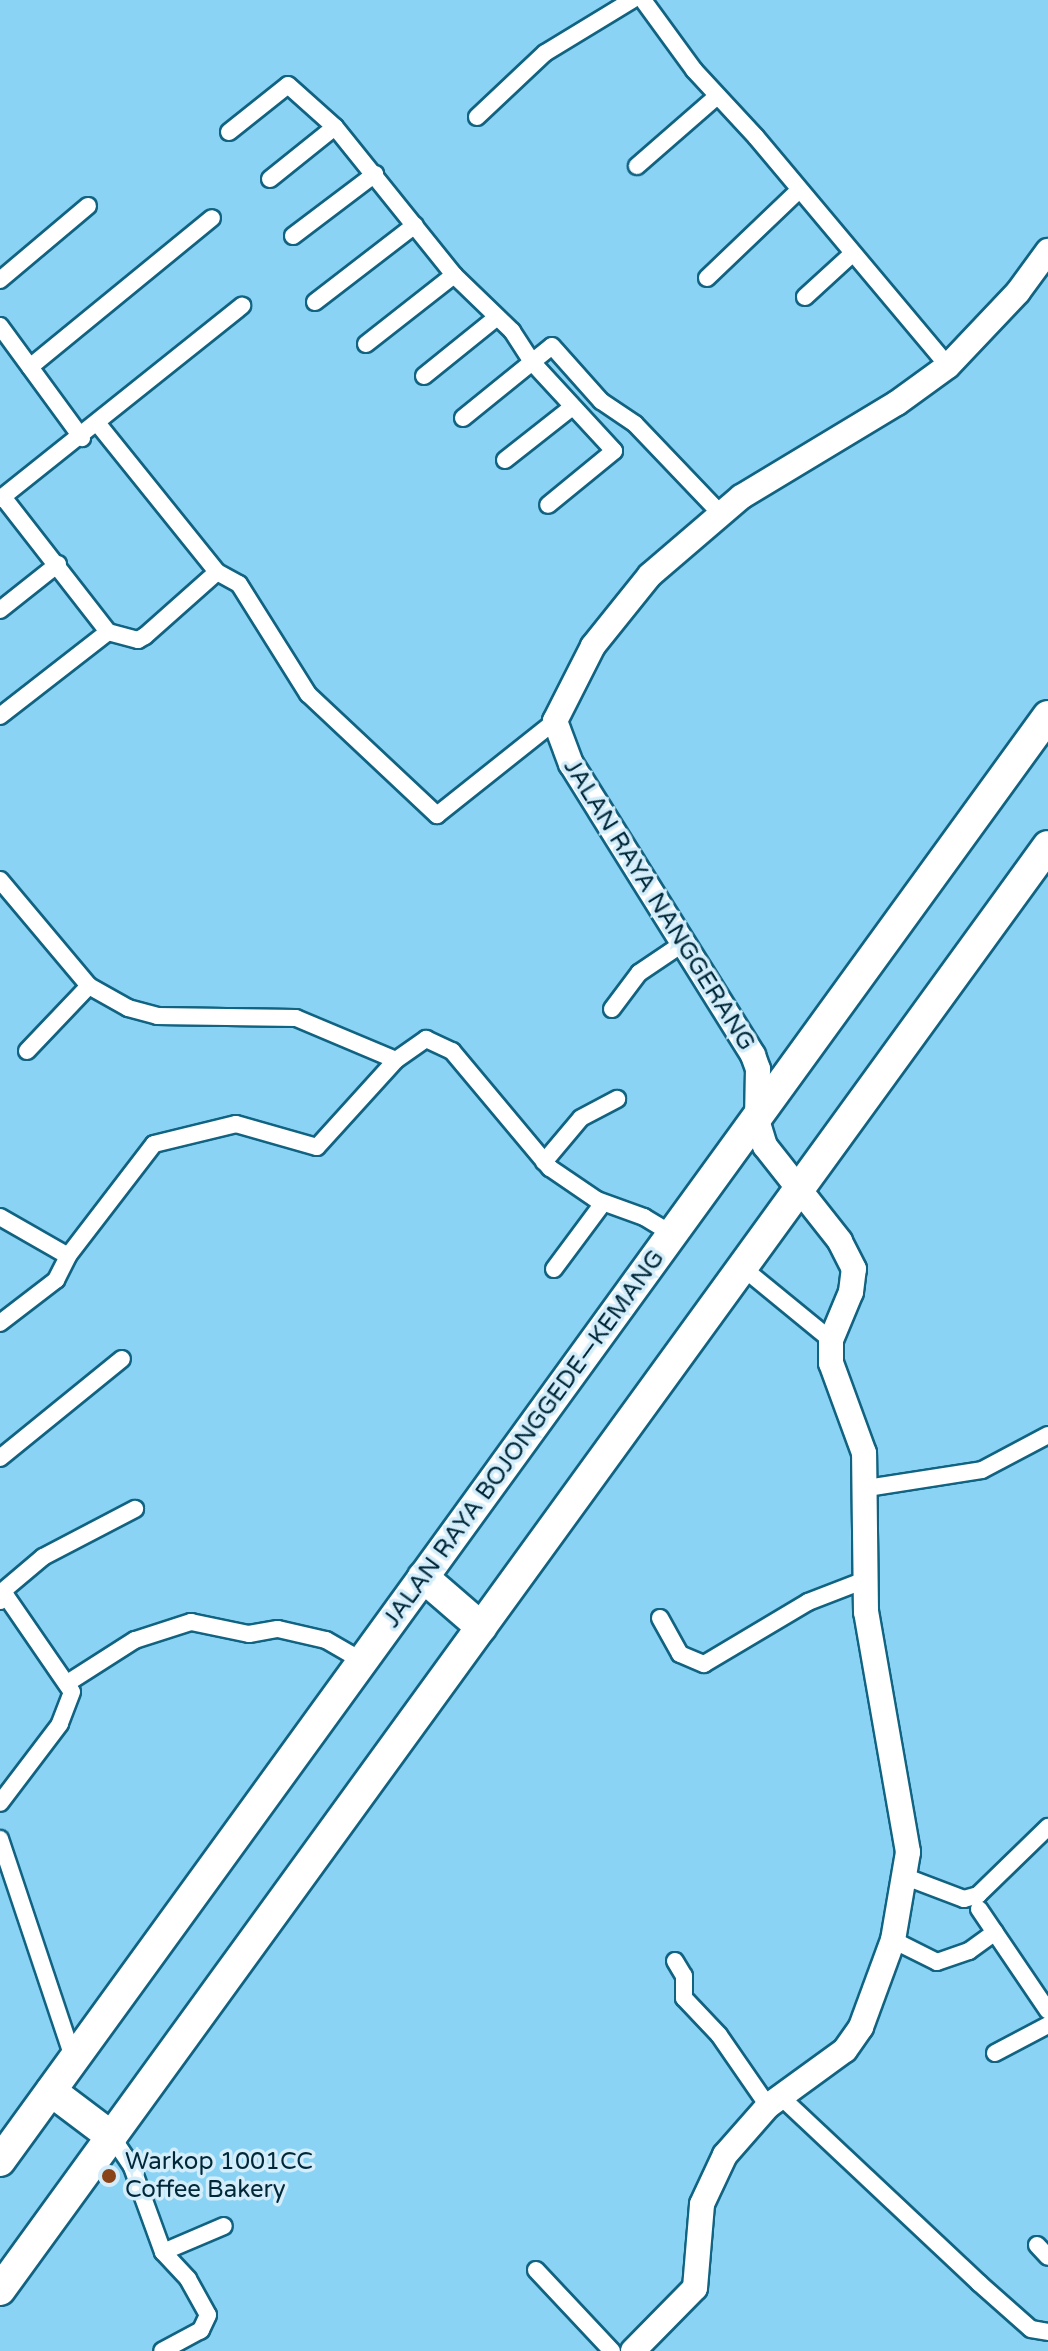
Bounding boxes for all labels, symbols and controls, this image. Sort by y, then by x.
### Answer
street label: JALAN RAYA NANGGERANG [557,754,761,1056]
street label: JALAN RAYA BOJONGGEDE—KEMANG [377,1245,671,1633]
place label: Warkop 1001CC Coffee Bakery [125,2148,313,2204]
marker: Warkop 1001CC Coffee Bakery [100,2167,118,2185]

